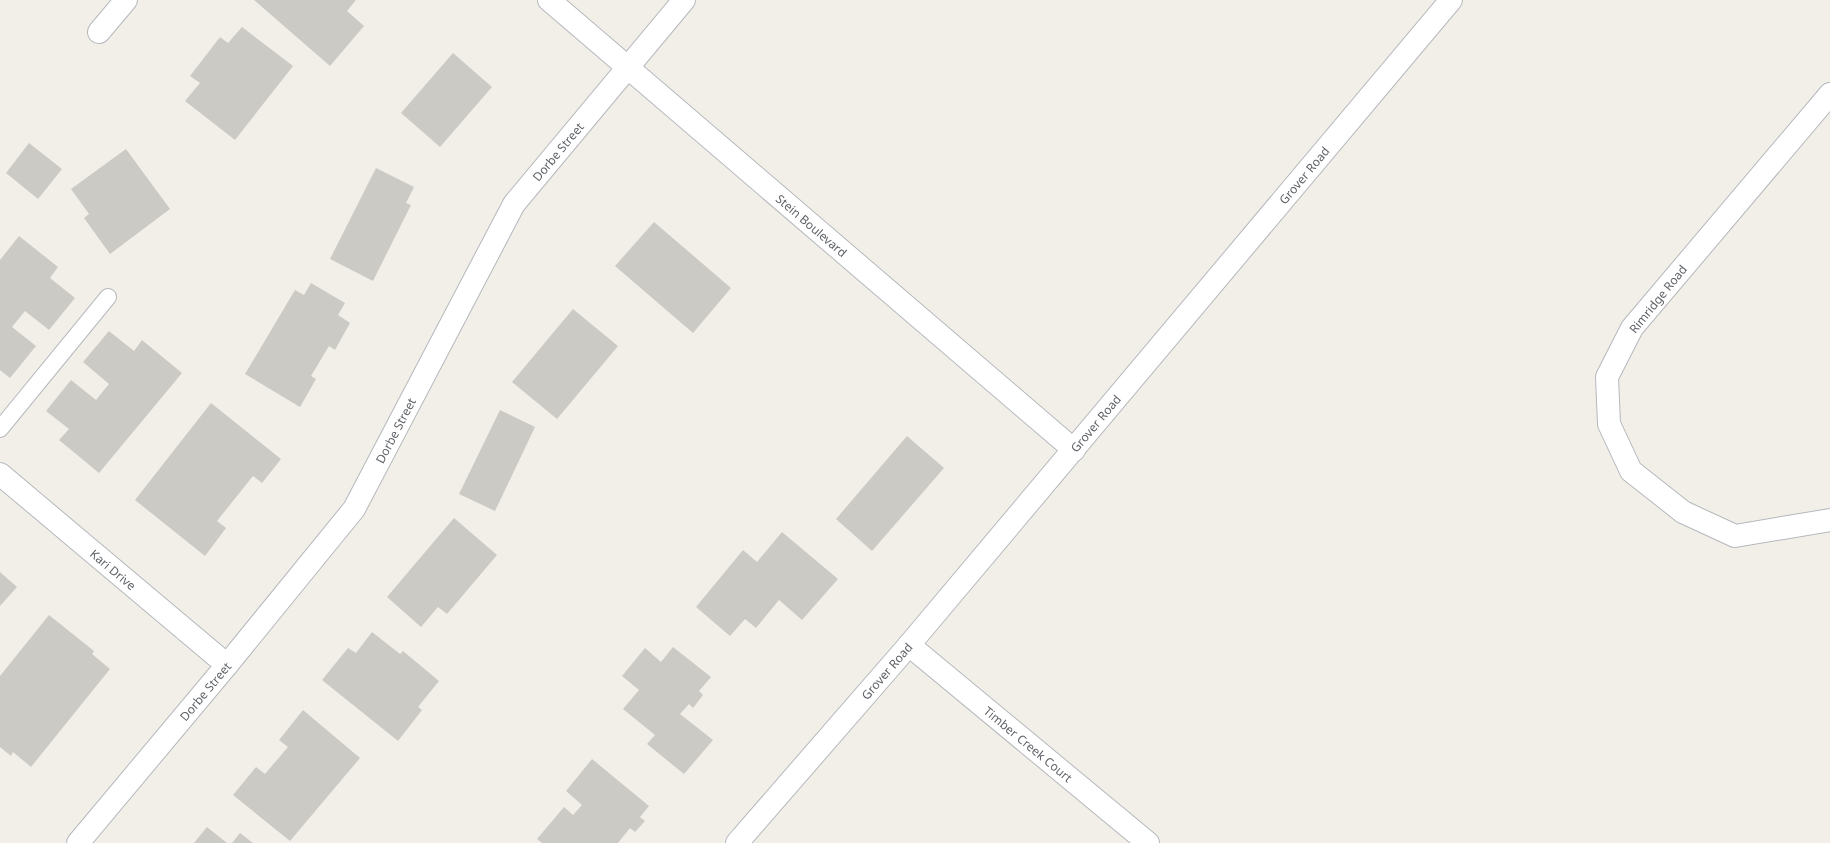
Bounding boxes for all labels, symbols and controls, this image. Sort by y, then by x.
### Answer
street label: Dorbe Street [528,118,588,185]
street label: Grover Road [1275,143,1333,208]
street label: Stein Boulevard [773,190,851,260]
street label: Rimridge Road [1625,261,1691,337]
street label: Grover Road [1066,391,1125,456]
street label: Dorbe Street [371,394,420,466]
street label: Kari Drive [87,545,140,594]
street label: Grover Road [857,639,916,703]
street label: Dorbe Street [176,658,235,724]
street label: Timber Creek Court [980,702,1077,786]

